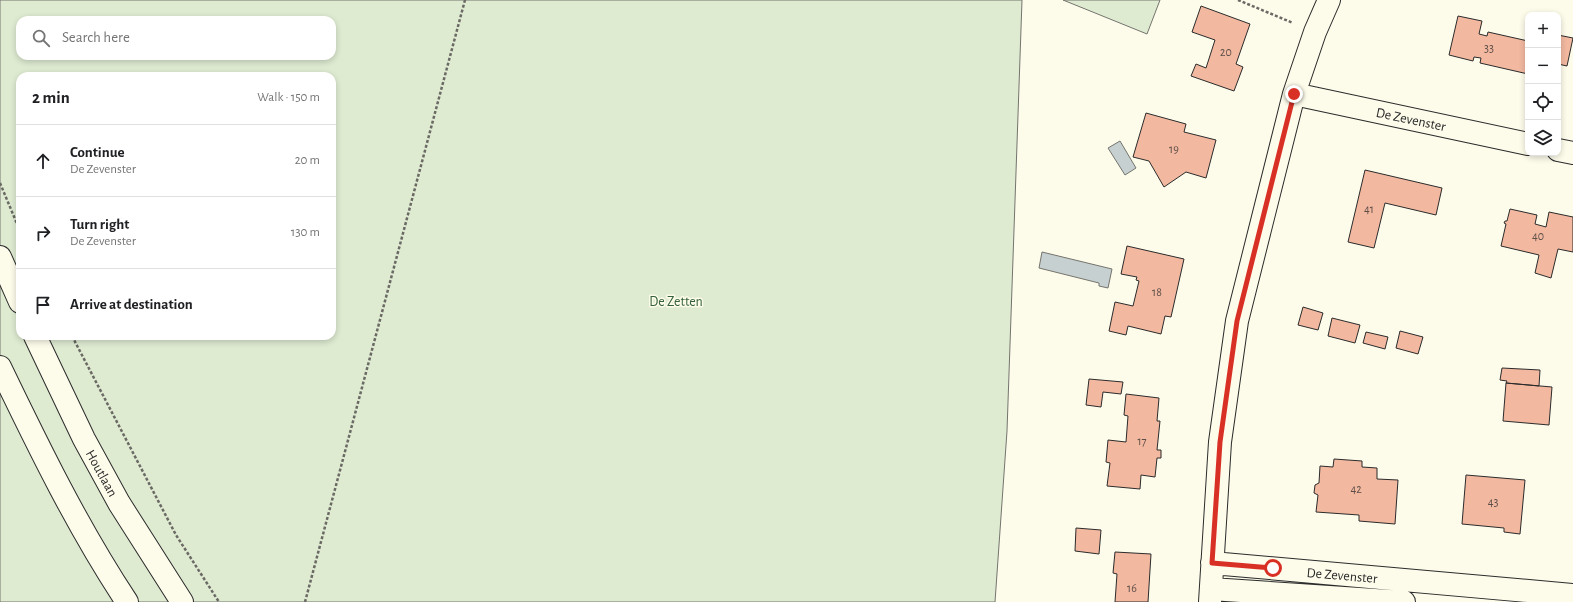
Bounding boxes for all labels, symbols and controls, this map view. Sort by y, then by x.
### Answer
map controls [1525,12,1561,156]
button: + [1525,12,1561,48]
search box [16,16,336,60]
icon: search [30,27,52,49]
text: Search here [62,30,130,45]
house number: 33 [1484,42,1494,54]
house number: 20 [1220,46,1232,58]
button: − [1525,48,1561,84]
button: locate [1525,84,1561,120]
route end [1285,85,1303,103]
text: 2 min [32,89,70,106]
text: Walk · 150 m [257,91,320,104]
street label: De Zevenster [1375,106,1447,134]
button: layers [1525,120,1561,156]
house number: 19 [1169,143,1179,155]
text: Continue [70,145,125,160]
icon: ahead [32,150,54,172]
text: 20 m [295,154,320,167]
text: De Zevenster [70,163,136,176]
house number: 41 [1364,203,1374,215]
text: Turn right [70,217,129,232]
icon: right [32,222,54,244]
text: 130 m [291,226,320,239]
house number: 40 [1532,230,1544,242]
text: De Zevenster [70,235,136,248]
house number: 18 [1152,286,1162,298]
icon: arrive [32,294,54,316]
park label: De Zetten [649,295,703,309]
text: Arrive at destination [70,297,193,312]
house number: 17 [1137,435,1147,447]
street label: Houtlaan [83,448,120,499]
house number: 42 [1350,483,1362,495]
house number: 43 [1488,496,1498,508]
route start [1264,559,1282,577]
street label: De Zevenster [1306,566,1378,586]
house number: 16 [1127,582,1137,594]

